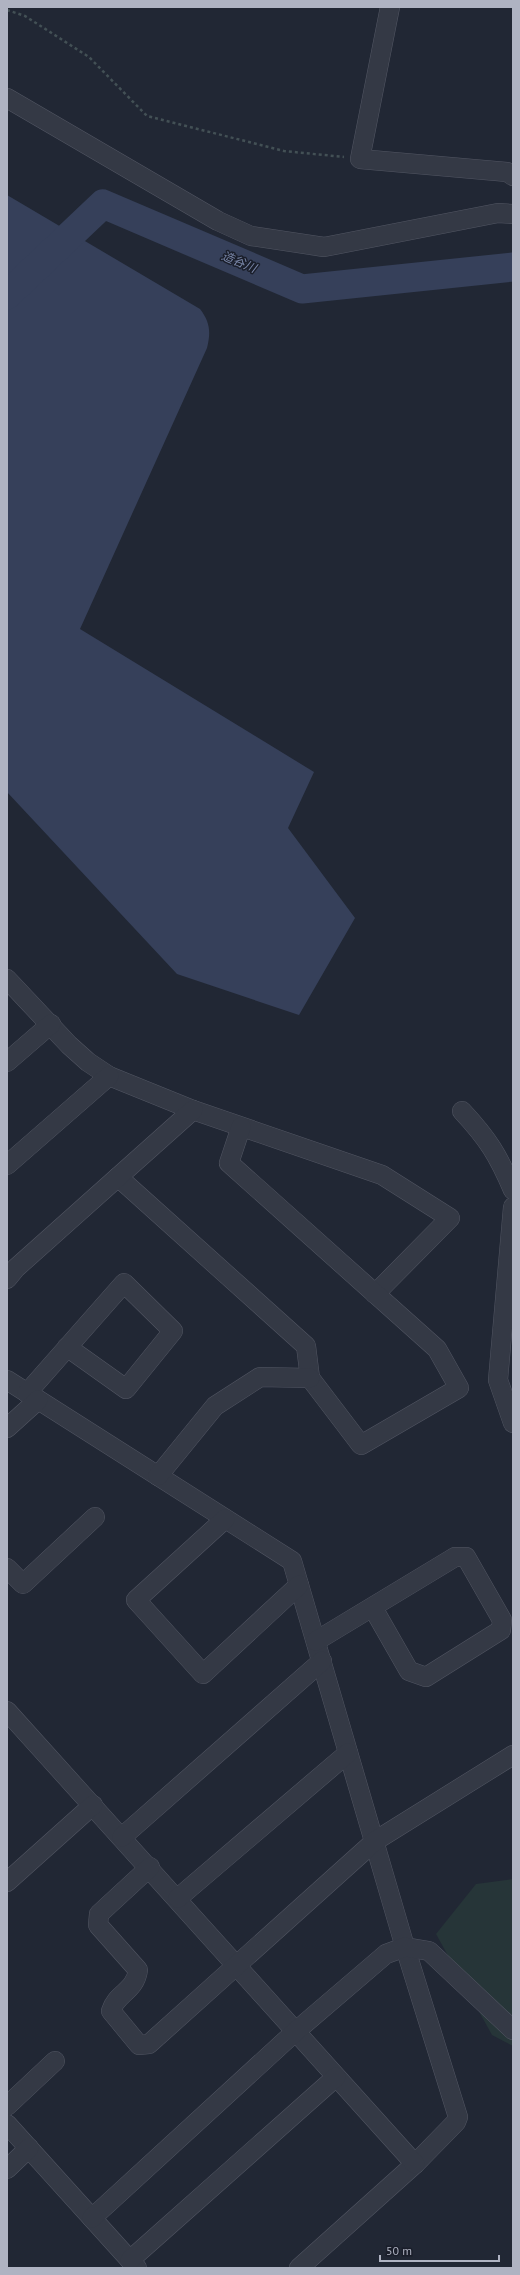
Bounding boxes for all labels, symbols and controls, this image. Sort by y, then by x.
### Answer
water label: 造谷川 [220,248,261,276]
scale bar [380,2237,499,2263]
text: 50 m [386,2243,412,2258]

